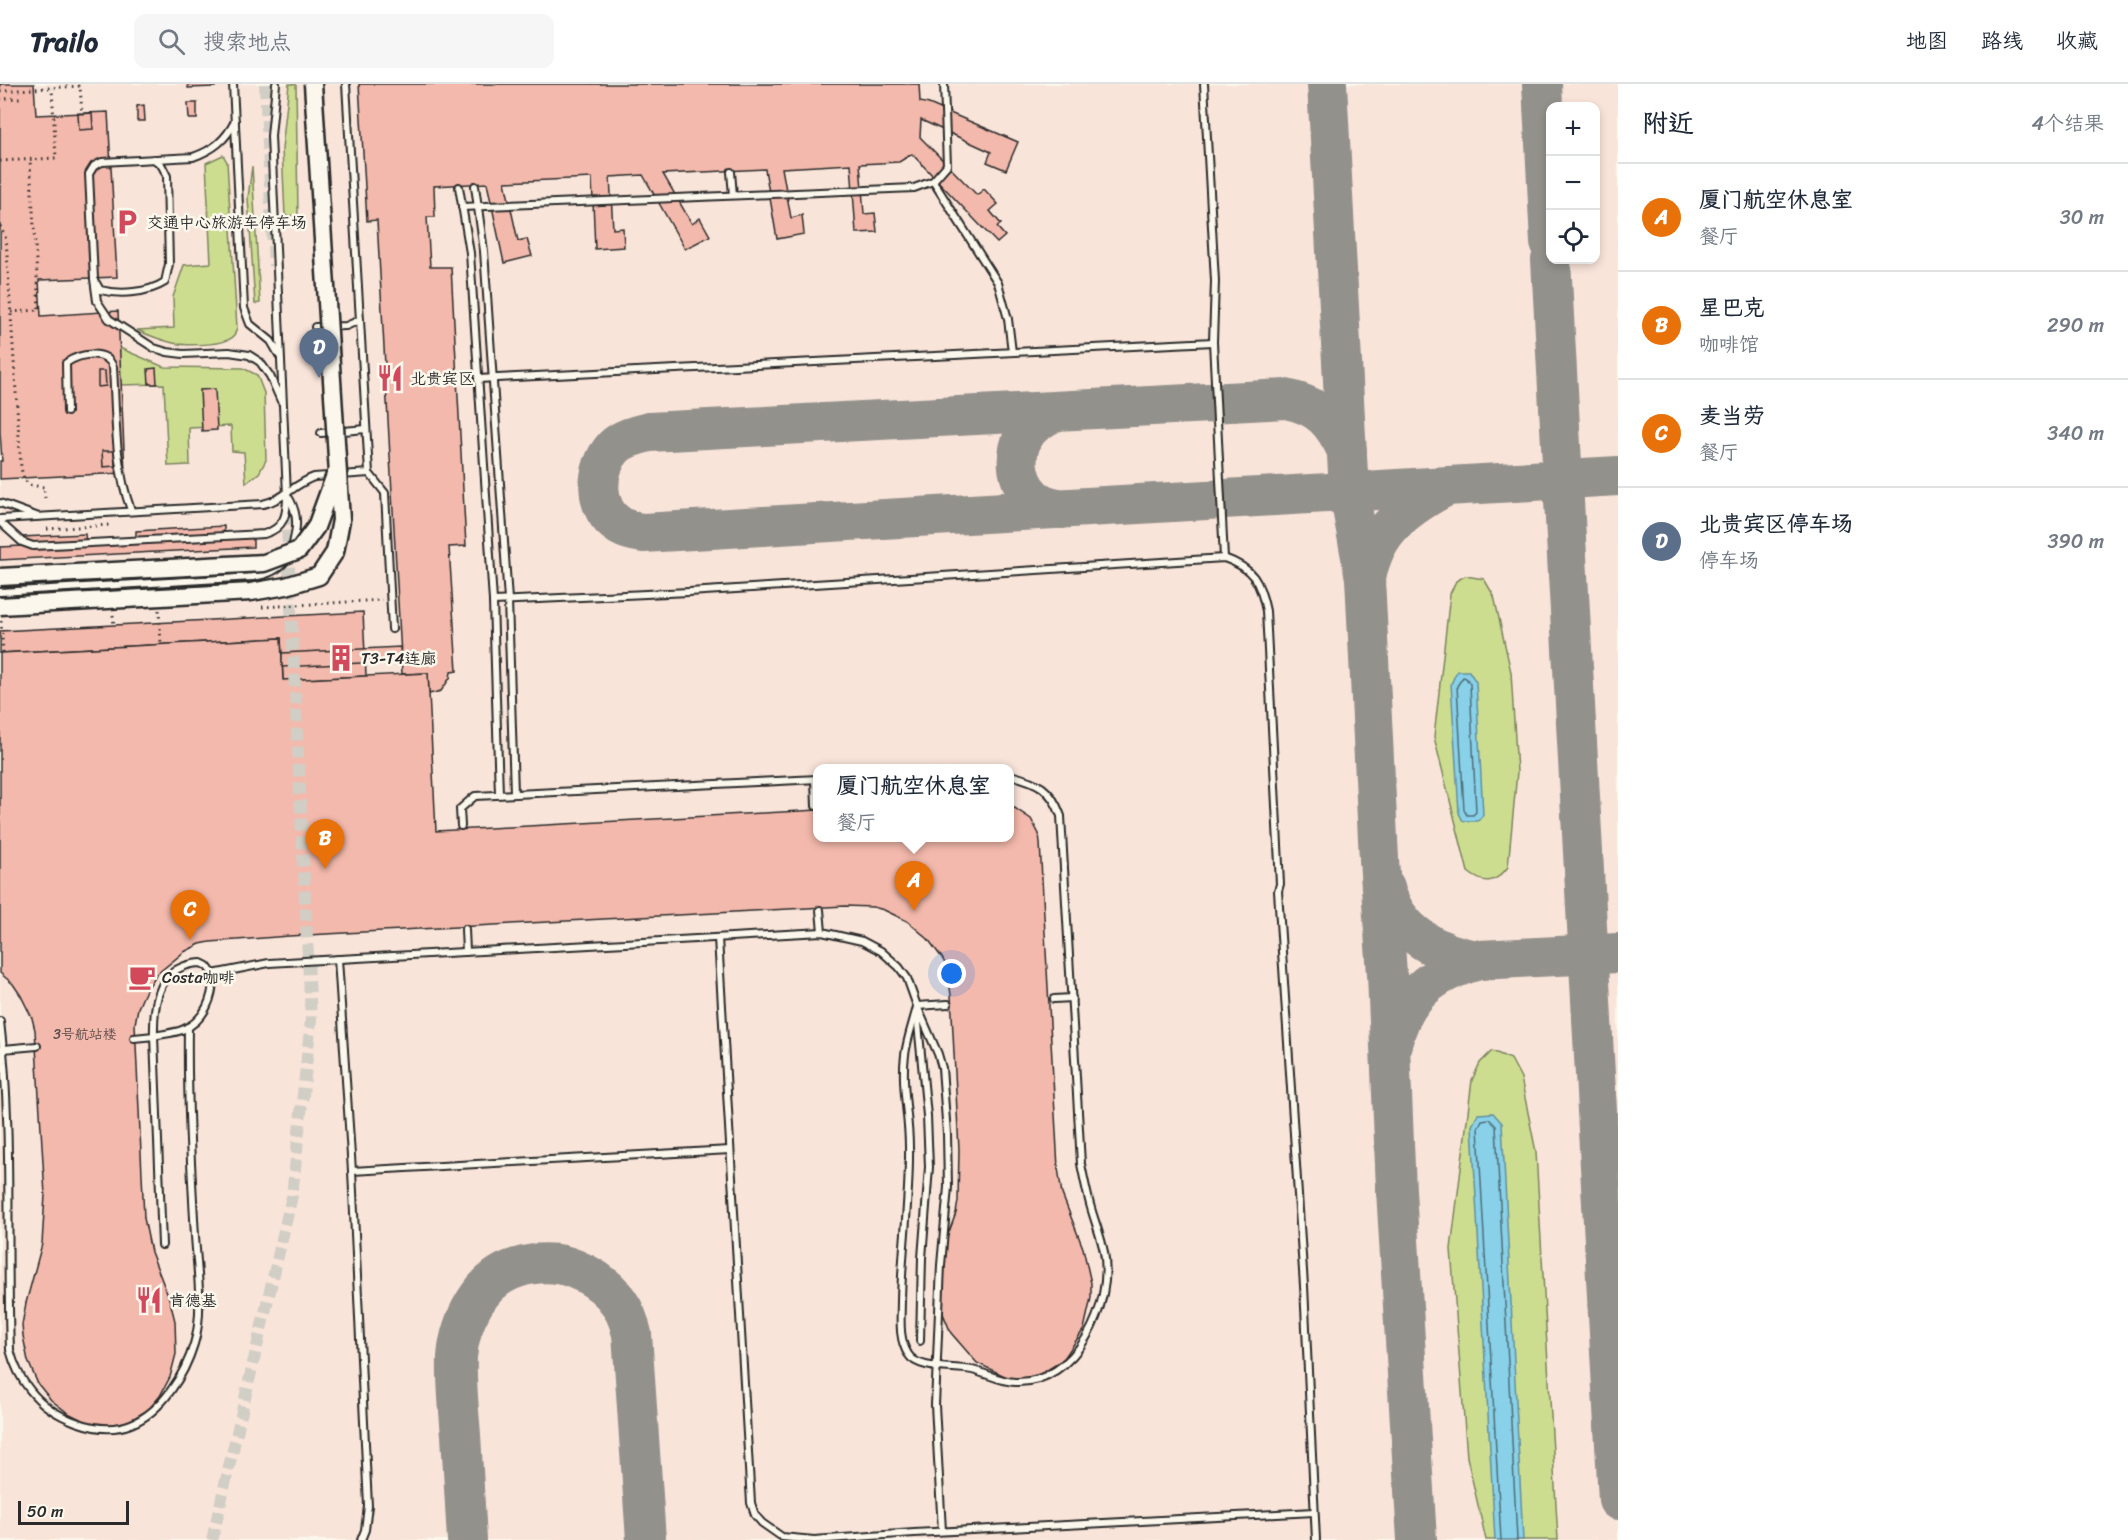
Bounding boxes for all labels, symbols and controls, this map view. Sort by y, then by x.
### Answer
search box [134,14,554,68]
text: Trailo [30,17,98,66]
text: 搜索地点 [203,22,291,61]
text: 地图 [1906,22,1948,60]
text: 路线 [1981,22,2023,60]
text: 收藏 [2056,22,2098,60]
icon: search [155,25,188,58]
text: 附近 [1642,100,1694,146]
map controls [1546,102,1600,264]
button: + [1546,102,1600,156]
text: 4个结果 [2032,106,2104,141]
button: − [1546,156,1600,210]
text: 厦门航空休息室 [1699,180,1853,219]
text: A [1655,200,1668,235]
text: 30 m [2060,200,2104,235]
parking icon: 交通中心旅游车停车场 [112,207,142,237]
place label: 交通中心旅游车停车场 [147,208,307,237]
button: locate [1546,210,1600,264]
text: 餐厅 [1699,219,1739,254]
text: 星巴克 [1699,288,1765,327]
text: B [1655,308,1668,343]
text: 290 m [2047,308,2104,343]
text: 咖啡馆 [1699,327,1759,362]
pin: D [300,328,338,378]
restaurant icon: 北贵宾区 [375,363,405,393]
place label: 北贵宾区 [410,364,474,393]
text: 麦当劳 [1699,396,1765,435]
text: C [1655,416,1668,451]
text: 340 m [2047,416,2104,451]
text: 餐厅 [1699,435,1739,470]
text: 北贵宾区停车场 [1699,504,1853,543]
text: D [1656,524,1667,559]
text: 390 m [2048,524,2104,559]
text: 停车场 [1699,543,1759,578]
building icon: T3-T4连廊 [326,643,356,673]
place label: T3-T4连廊 [361,644,437,673]
popup [813,764,1014,842]
text: 厦门航空休息室 [836,766,991,805]
text: 餐厅 [836,805,876,840]
pin: B [306,820,344,869]
pin: A [894,862,934,911]
pin: C [170,890,210,940]
your location [937,959,966,988]
cafe icon: Costa咖啡 [127,962,157,992]
place label: Costa咖啡 [162,963,235,992]
house number: 3号航站楼 [53,1022,117,1047]
restaurant icon: 肯德基 [134,1285,164,1315]
place label: 肯德基 [169,1286,217,1315]
text: 50 m [27,1497,63,1526]
scale bar [18,1498,129,1526]

